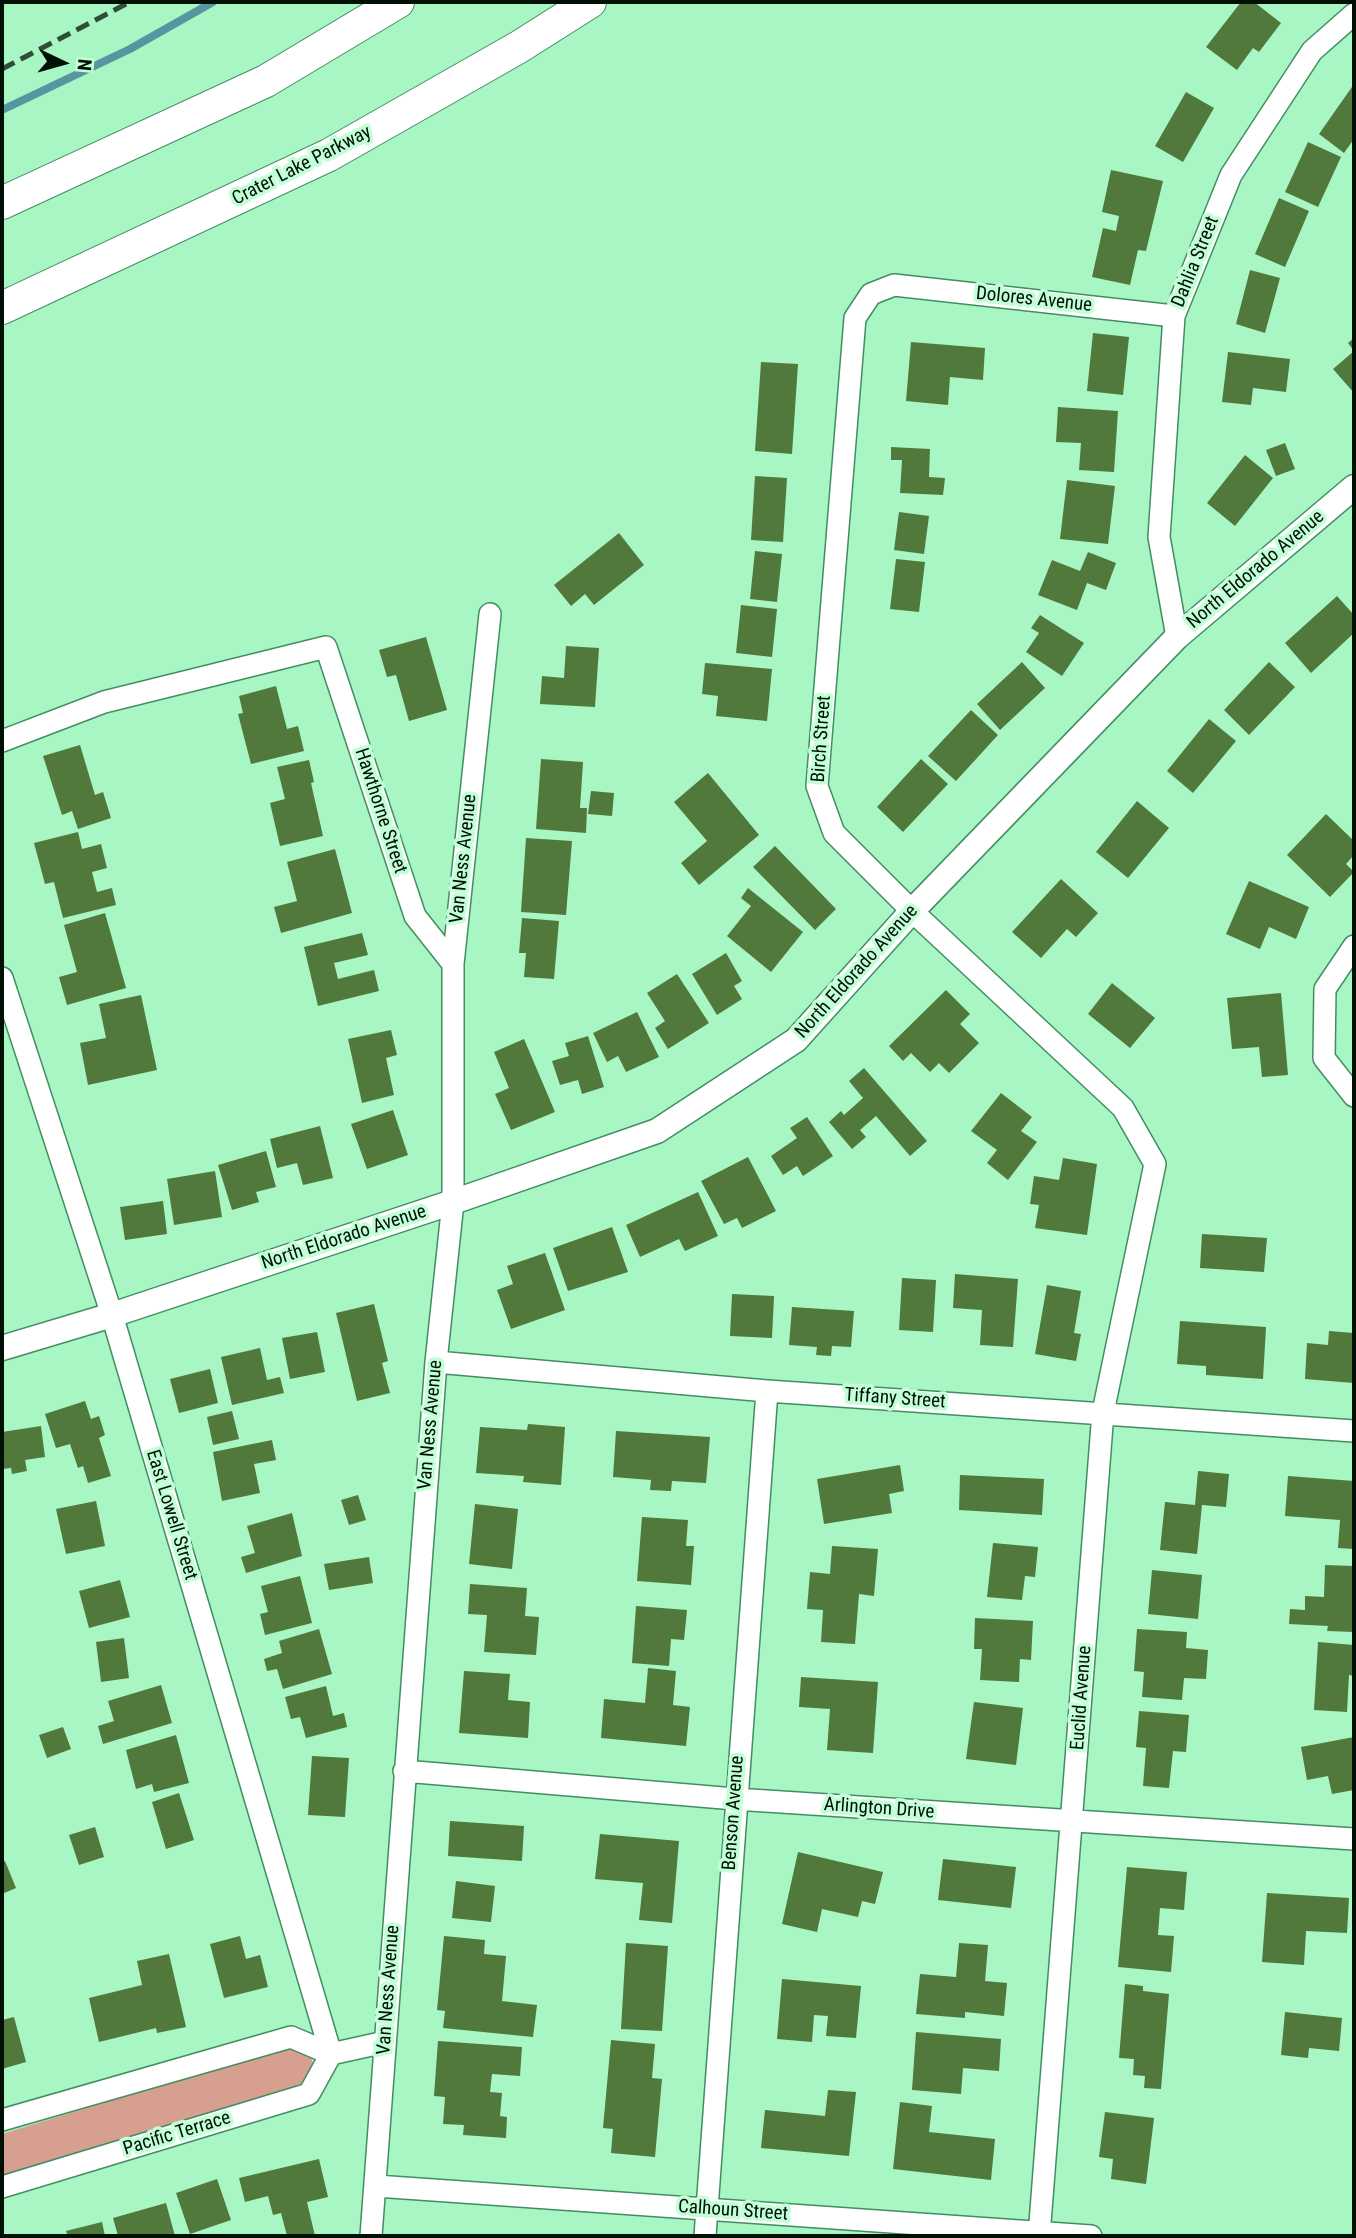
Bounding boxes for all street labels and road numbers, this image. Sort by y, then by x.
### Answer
street label: Crater Lake Parkway [229,121,375,211]
street label: Dahlia Street [1167,213,1225,311]
street label: Dolores Avenue [975,283,1093,317]
street label: North Eldorado Avenue [1183,506,1329,634]
street label: Birch Street [808,695,836,783]
street label: Hawthorne Street [349,745,411,877]
street label: Van Ness Avenue [446,793,482,925]
street label: North Eldorado Avenue [791,900,923,1044]
street label: North Eldorado Avenue [259,1201,429,1275]
street label: Van Ness Avenue [414,1359,448,1491]
street label: Tiffany Street [844,1384,946,1414]
street label: East Lowell Street [140,1447,202,1583]
street label: Euclid Avenue [1067,1645,1097,1751]
street label: Benson Avenue [719,1755,749,1871]
street label: Arlington Drive [823,1794,935,1824]
street label: Van Ness Avenue [373,1924,405,2056]
street label: Pacific Terrace [121,2107,233,2161]
street label: Calhoun Street [677,2196,789,2226]

